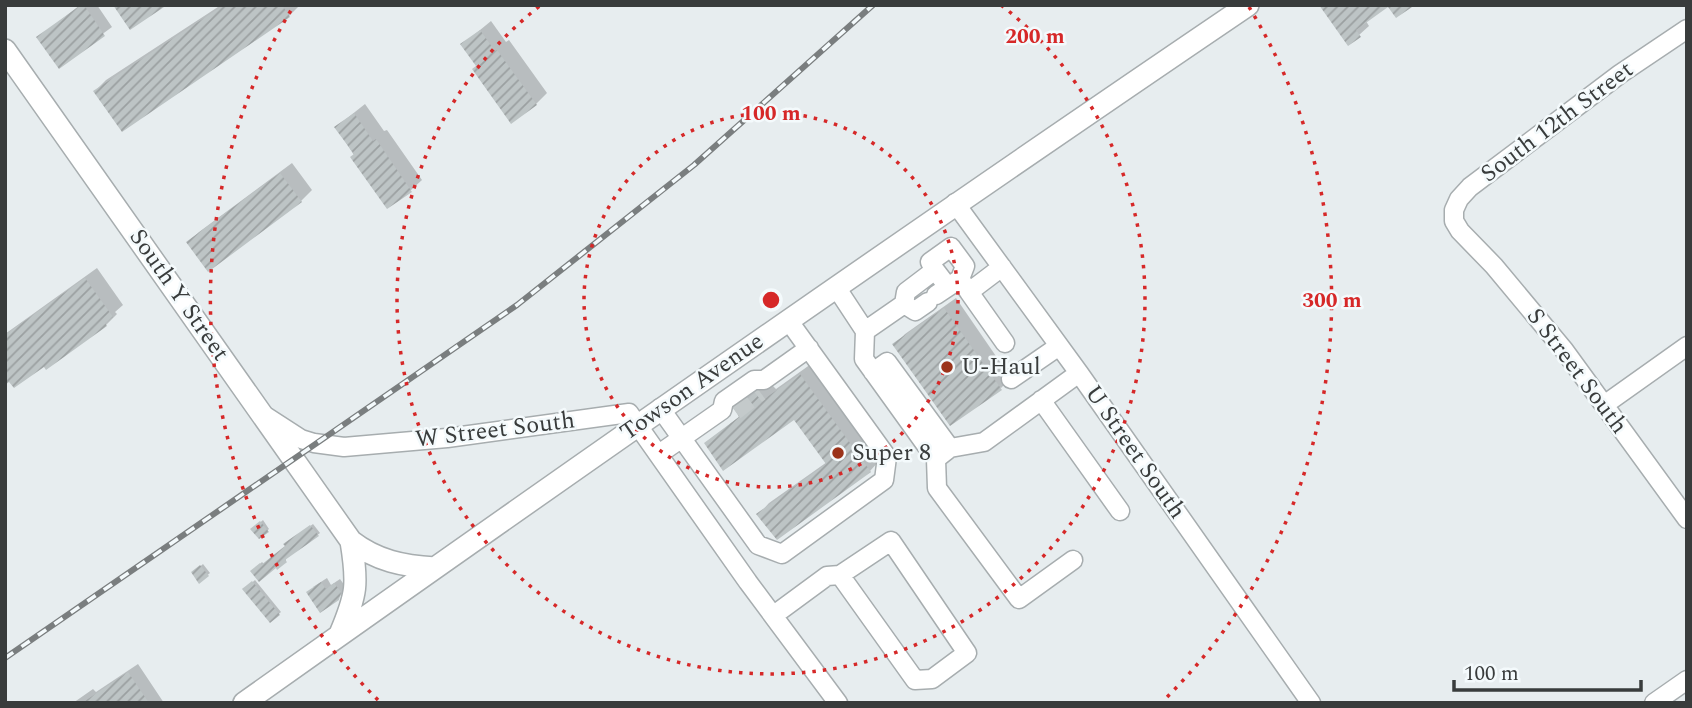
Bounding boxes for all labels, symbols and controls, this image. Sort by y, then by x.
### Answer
text: 200 m [1005,21,1065,53]
street label: South 12th Street [1473,52,1641,192]
text: 100 m [741,98,801,130]
street label: South Y Street [120,221,238,369]
text: 300 m [1302,285,1362,317]
centre of rings [759,288,783,312]
street label: S Street South [1518,300,1636,442]
street label: Towson Avenue [613,324,771,450]
place label: U-Haul [961,349,1041,385]
marker: U-Haul [939,359,955,375]
street label: U Street South [1075,378,1195,526]
street label: W Street South [413,402,577,458]
place label: Super 8 [852,435,931,471]
marker: Super 8 [830,445,846,461]
scale bar [1454,648,1641,692]
text: 100 m [1464,658,1519,690]

